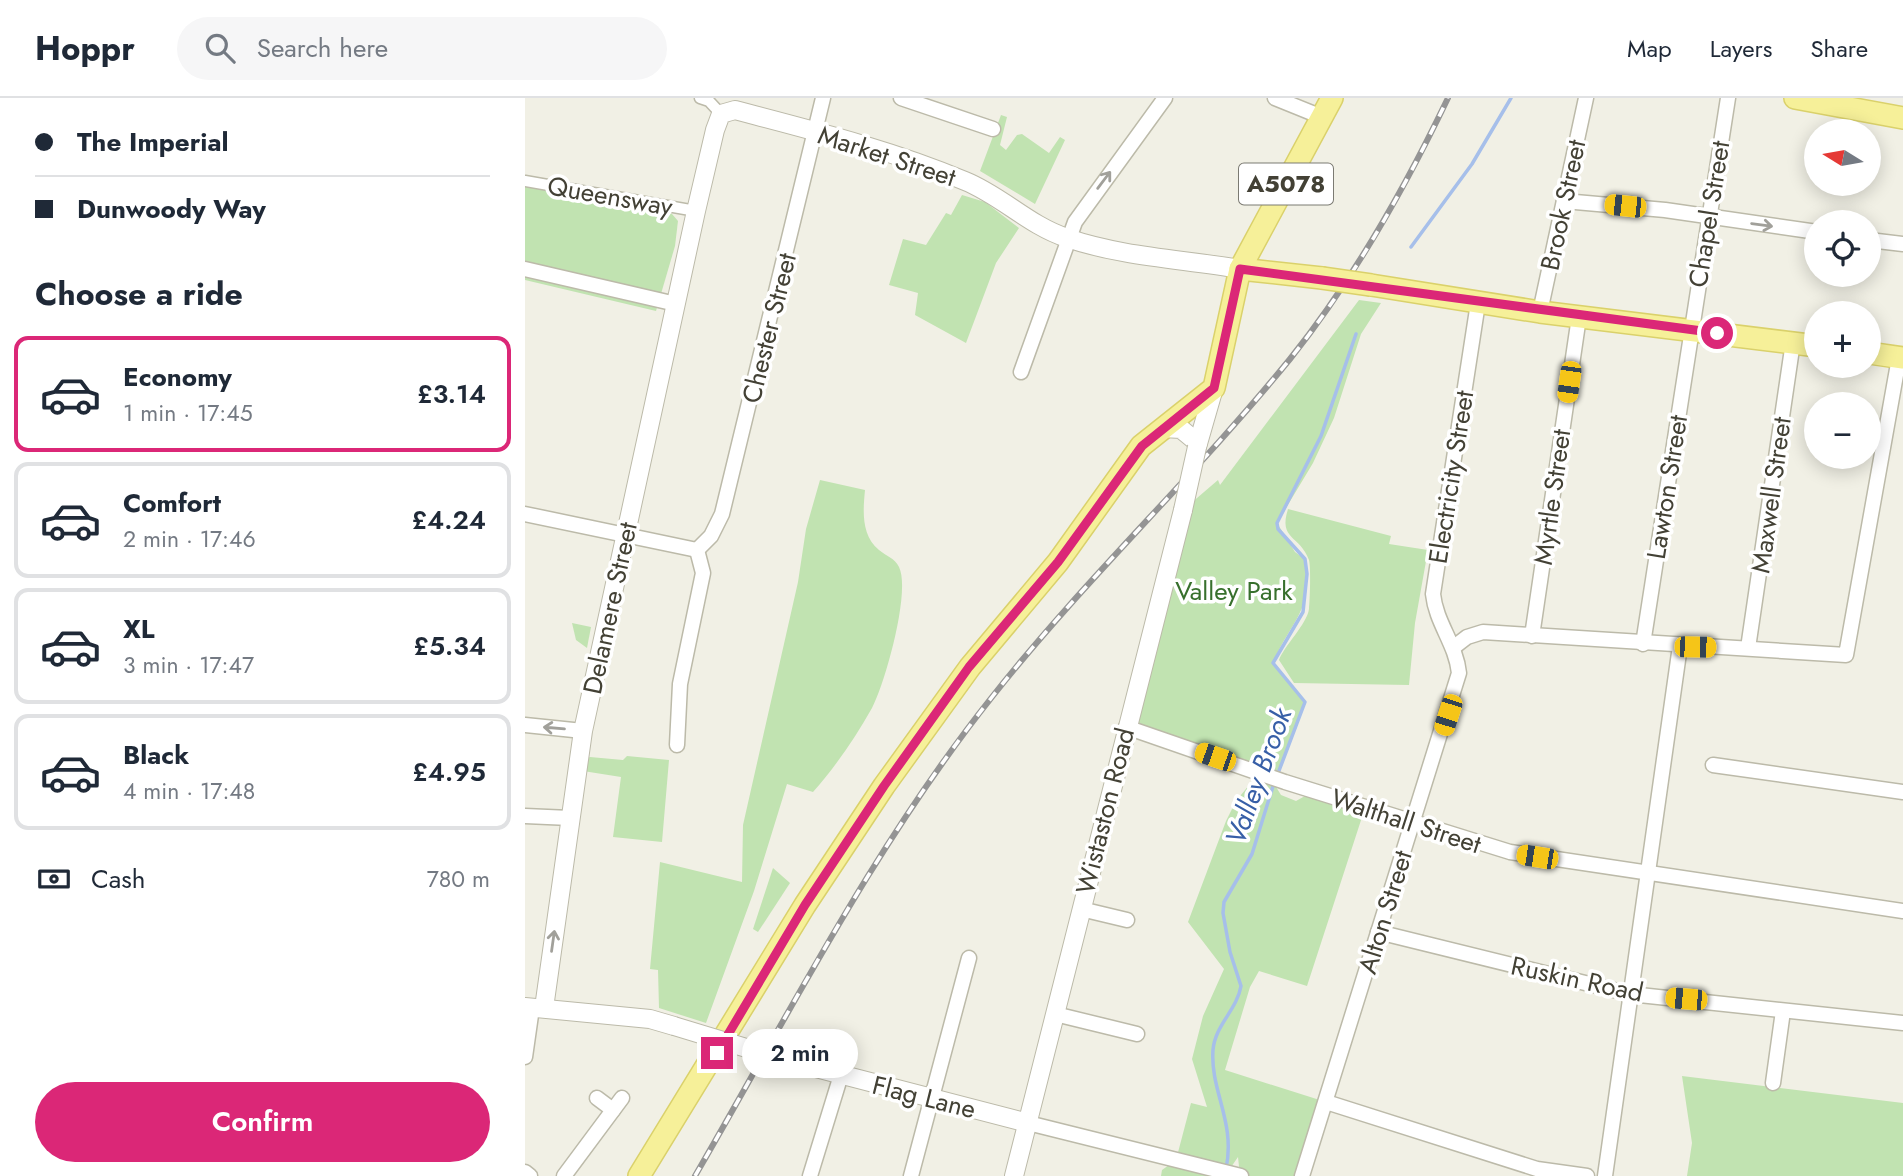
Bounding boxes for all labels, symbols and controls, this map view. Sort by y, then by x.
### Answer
search box [177,17,667,80]
text: Hoppr [35,25,135,72]
icon: search [201,29,239,67]
text: Search here [257,29,388,67]
text: Map [1627,31,1672,66]
text: Layers [1710,31,1772,66]
text: Share [1810,31,1868,66]
street label: Market Street [813,116,962,196]
north arrow [1804,119,1881,196]
map controls [1804,119,1881,469]
text: The Imperial [77,123,229,161]
street label: Brook Street [1531,135,1596,274]
street label: Chapel Street [1679,137,1739,290]
road number: A5078 [1239,164,1333,204]
street label: Queensway [544,166,676,226]
one-way arrow [1097,171,1111,190]
text: Dunwoody Way [77,190,266,228]
car [1604,193,1647,219]
button: locate [1804,210,1881,287]
one-way arrow [1750,219,1773,232]
street label: Chester Street [732,248,806,407]
text: Choose a ride [35,271,243,317]
button: + [1804,301,1881,378]
route start [1701,317,1733,349]
text: Economy [123,358,232,396]
car [1556,360,1583,404]
icon: car [39,363,102,426]
text: £3.14 [417,375,486,413]
street label: Electricity Street [1419,387,1484,566]
button: − [1804,392,1881,469]
text: 1 min · 17:45 [123,396,253,430]
street label: Lawton Street [1637,411,1697,562]
street label: Maxwell Street [1741,414,1801,576]
street label: Myrtle Street [1524,426,1580,567]
text: Comfort [123,484,221,522]
icon: car [39,489,102,552]
text: £4.24 [411,501,486,539]
street label: Delamere Street [573,518,647,698]
text: 2 min · 17:46 [123,522,256,556]
park label: Valley Park [1175,572,1293,610]
text: XL [123,610,155,648]
icon: car [39,615,102,678]
text: £5.34 [413,627,486,665]
car [1674,636,1717,658]
text: 3 min · 17:47 [123,648,254,682]
car [1432,692,1465,738]
water label: Valley Brook [1215,701,1303,850]
one-way arrow [543,721,566,734]
street label: Wistaston Road [1066,724,1144,898]
text: Black [123,736,189,774]
car [1192,740,1239,774]
icon: car [39,741,102,804]
text: £4.95 [412,753,486,791]
text: 4 min · 17:48 [123,774,255,808]
street label: Walthall Street [1326,779,1487,863]
car [1515,843,1560,871]
street label: Alton Street [1348,845,1422,978]
icon: cash [35,860,73,898]
text: Cash [91,860,145,898]
text: 780 m [427,862,490,896]
one-way arrow [547,930,560,953]
street label: Ruskin Road [1507,946,1647,1012]
car [1665,987,1708,1011]
callout: 2 min [741,1028,857,1077]
text: 2 min [770,1036,830,1070]
route end [701,1037,733,1069]
street label: Flag Lane [868,1066,980,1128]
button: Confirm [35,1082,490,1162]

